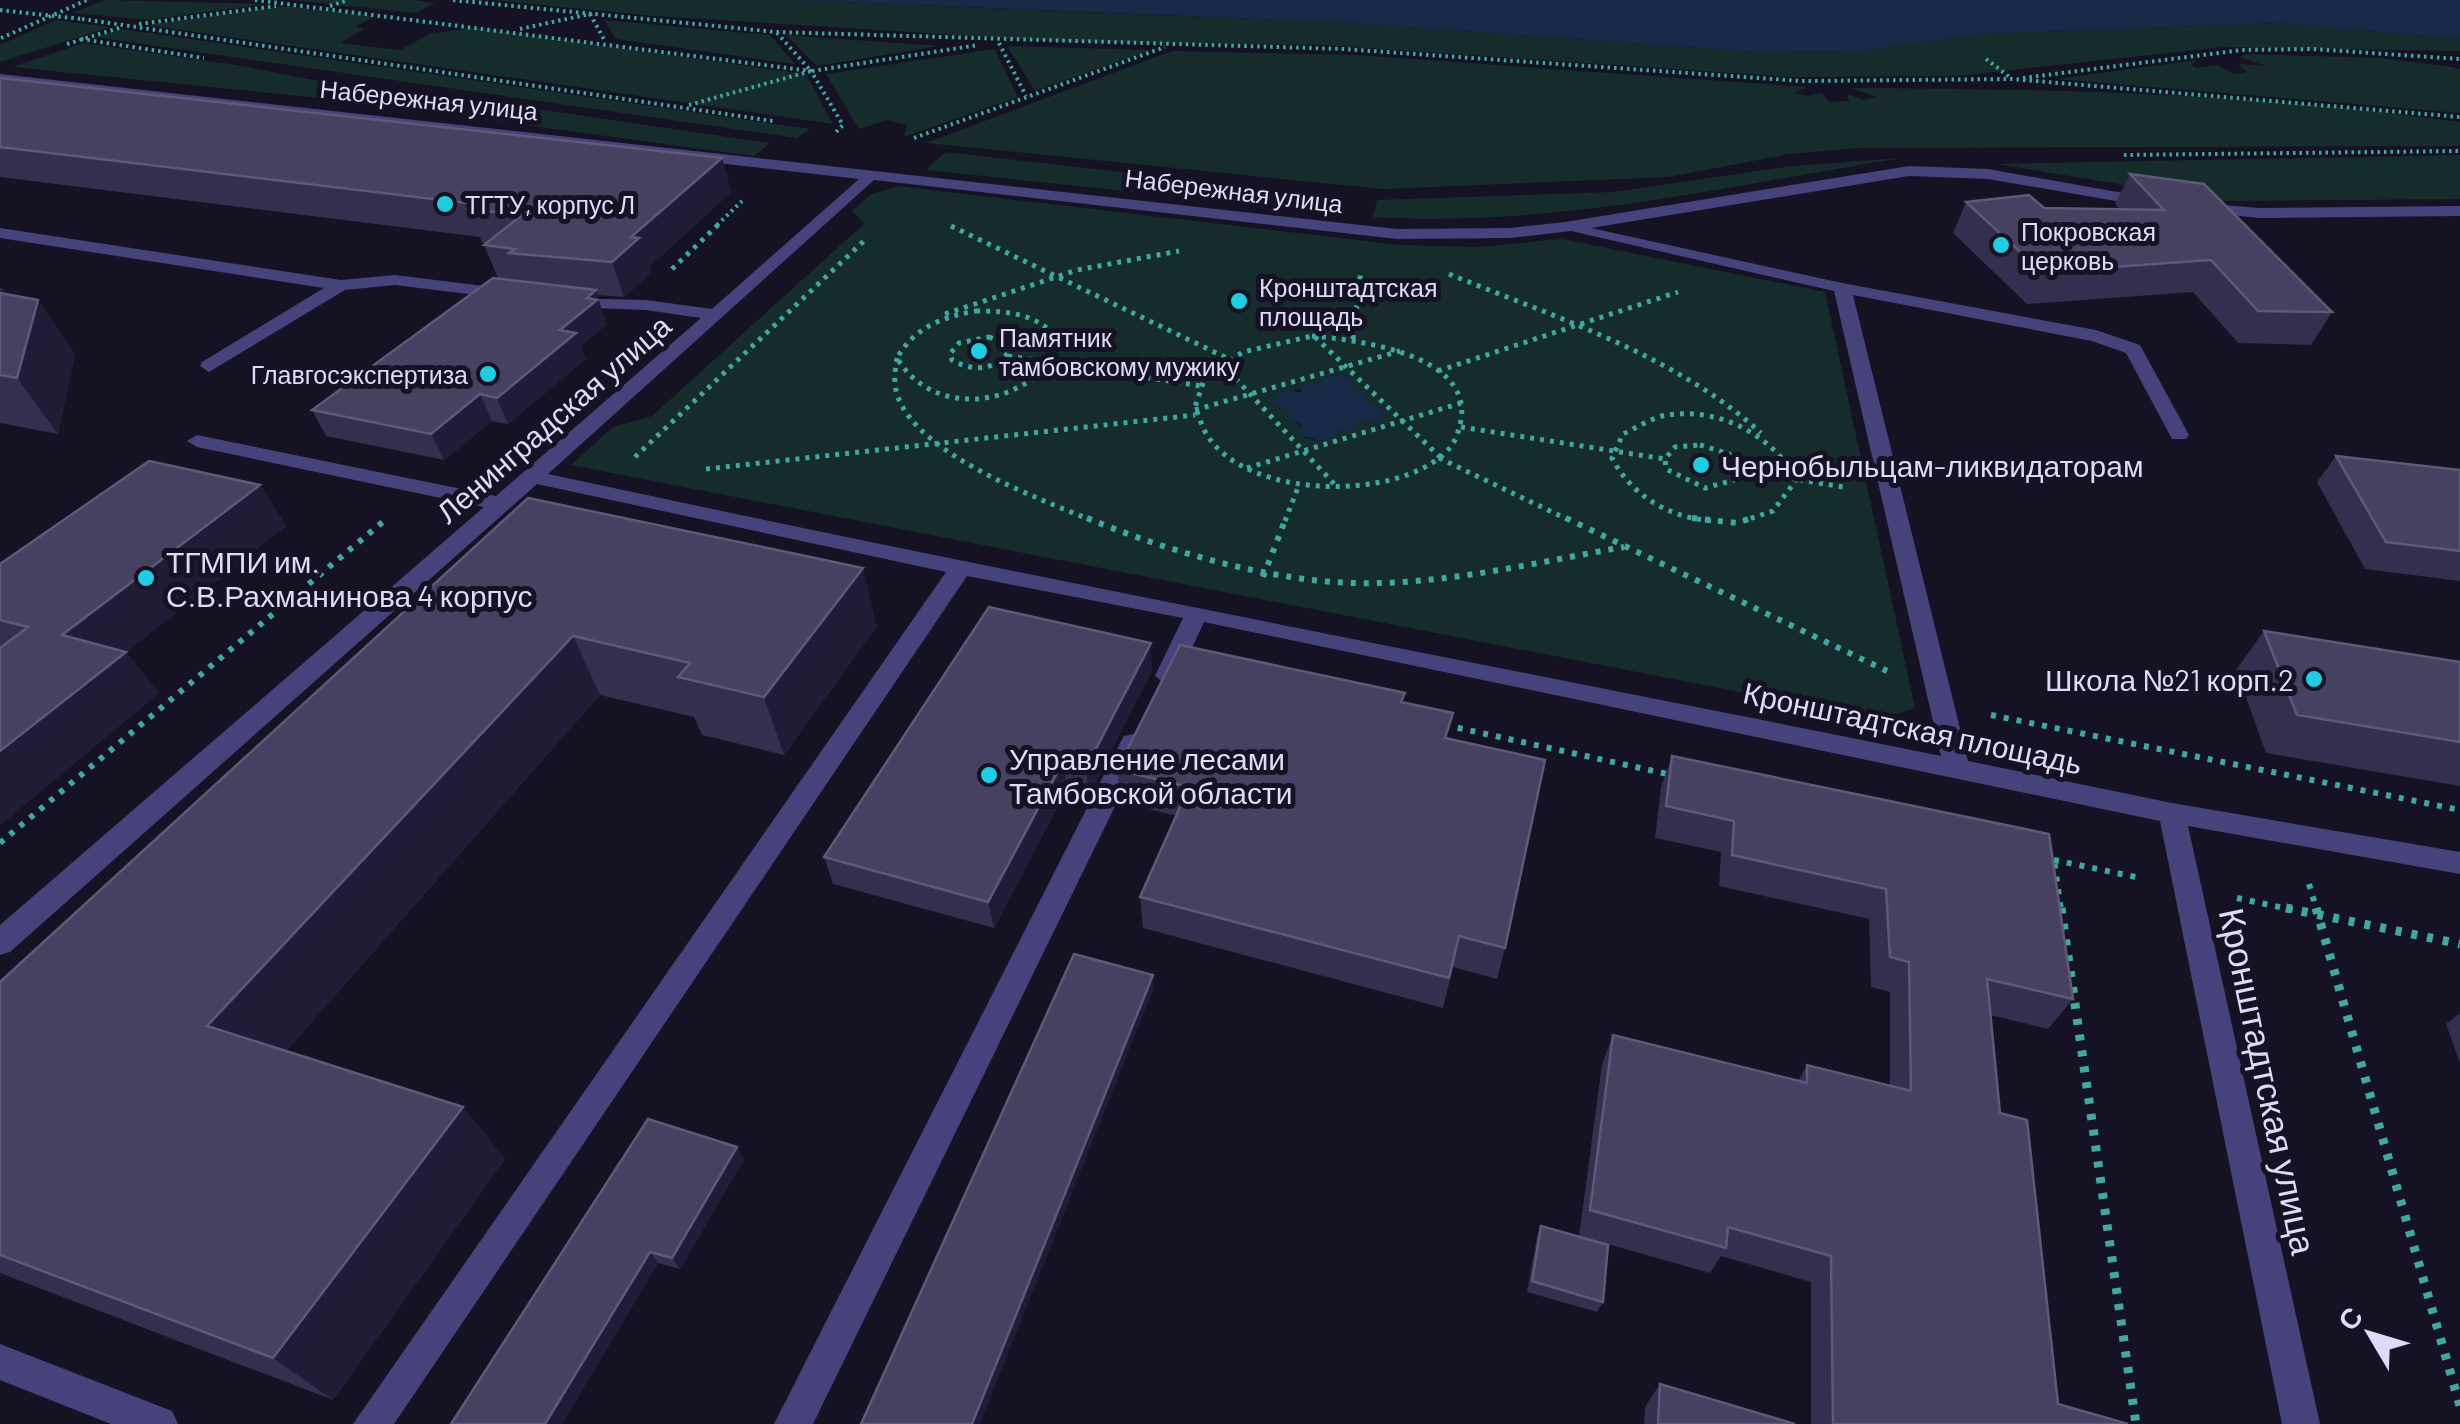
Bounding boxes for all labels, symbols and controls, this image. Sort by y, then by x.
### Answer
street label: Набережная улица [318,73,540,125]
street label: Набережная улица [1123,162,1345,218]
place label: ТГТУ, корпус Л [465,189,635,219]
marker: ТГТУ, корпус Л [434,193,456,215]
place label: Покровская церковь [2021,216,2156,275]
marker: Покровская церковь [1990,234,2012,256]
place label: Кронштадтская площадь [1259,272,1438,331]
marker: Кронштадтская площадь [1228,290,1250,312]
street label: Ленинградская улица [429,306,678,529]
place label: Памятник тамбовскому мужику [999,322,1240,381]
marker: Памятник тамбовскому мужику [968,340,990,362]
place label: Главгосэкспертиза [251,359,468,389]
marker: Главгосэкспертиза [477,363,499,385]
place label: Чернобыльцам-ликвидаторам [1721,447,2144,483]
marker: Чернобыльцам-ликвидаторам [1690,454,1712,476]
place label: ТГМПИ им. С.В.Рахманинова 4 корпус [166,543,533,613]
marker: ТГМПИ им. С.В.Рахманинова 4 корпус [135,567,157,589]
place label: Школа №21 корп.2 [2045,661,2294,697]
marker: Школа №21 корп.2 [2303,668,2325,690]
street label: Кронштадтская площадь [1740,673,2086,781]
place label: Управление лесами Тамбовской области [1009,740,1293,810]
marker: Управление лесами Тамбовской области [978,764,1000,786]
street label: Кронштадтская улица [2212,904,2326,1259]
north arrow [2320,1284,2420,1384]
text: С [2330,1300,2369,1336]

